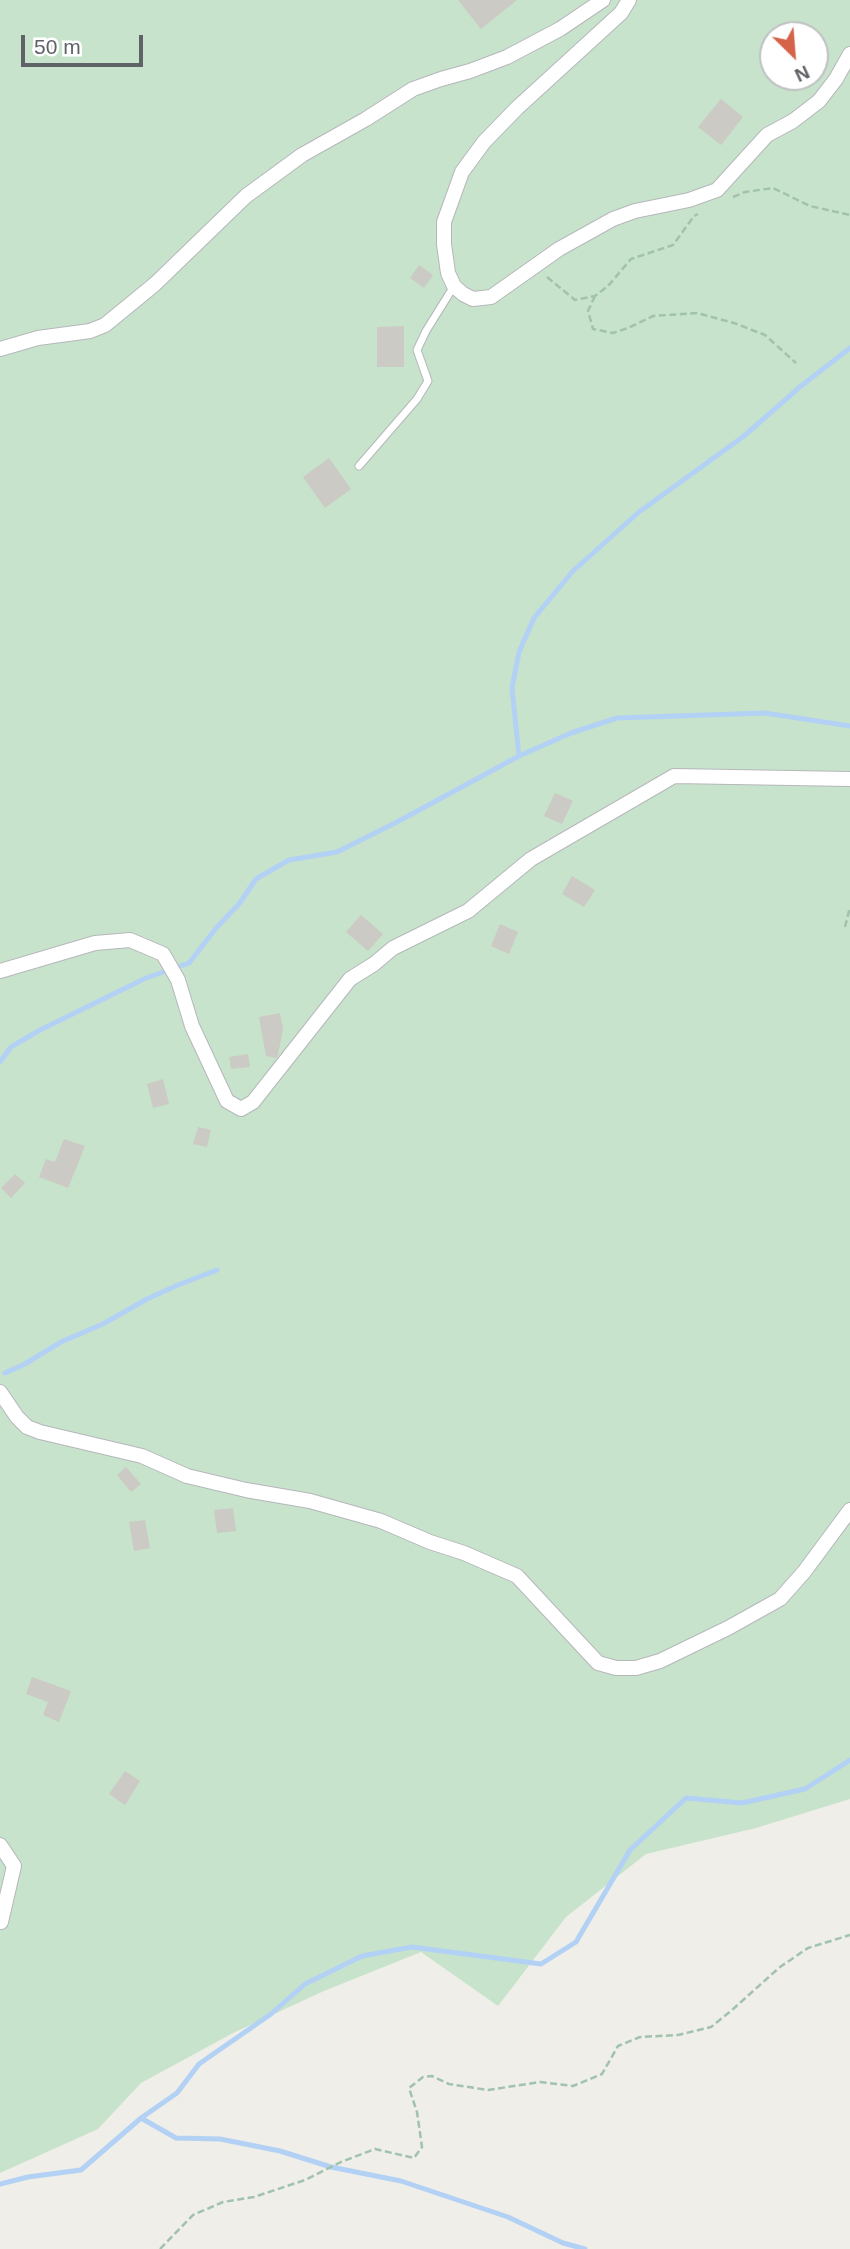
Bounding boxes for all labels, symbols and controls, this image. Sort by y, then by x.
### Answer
scale bar [24,21,147,65]
north arrow [759,21,829,91]
text: 50 m [34,35,81,58]
text: N [792,61,813,86]

